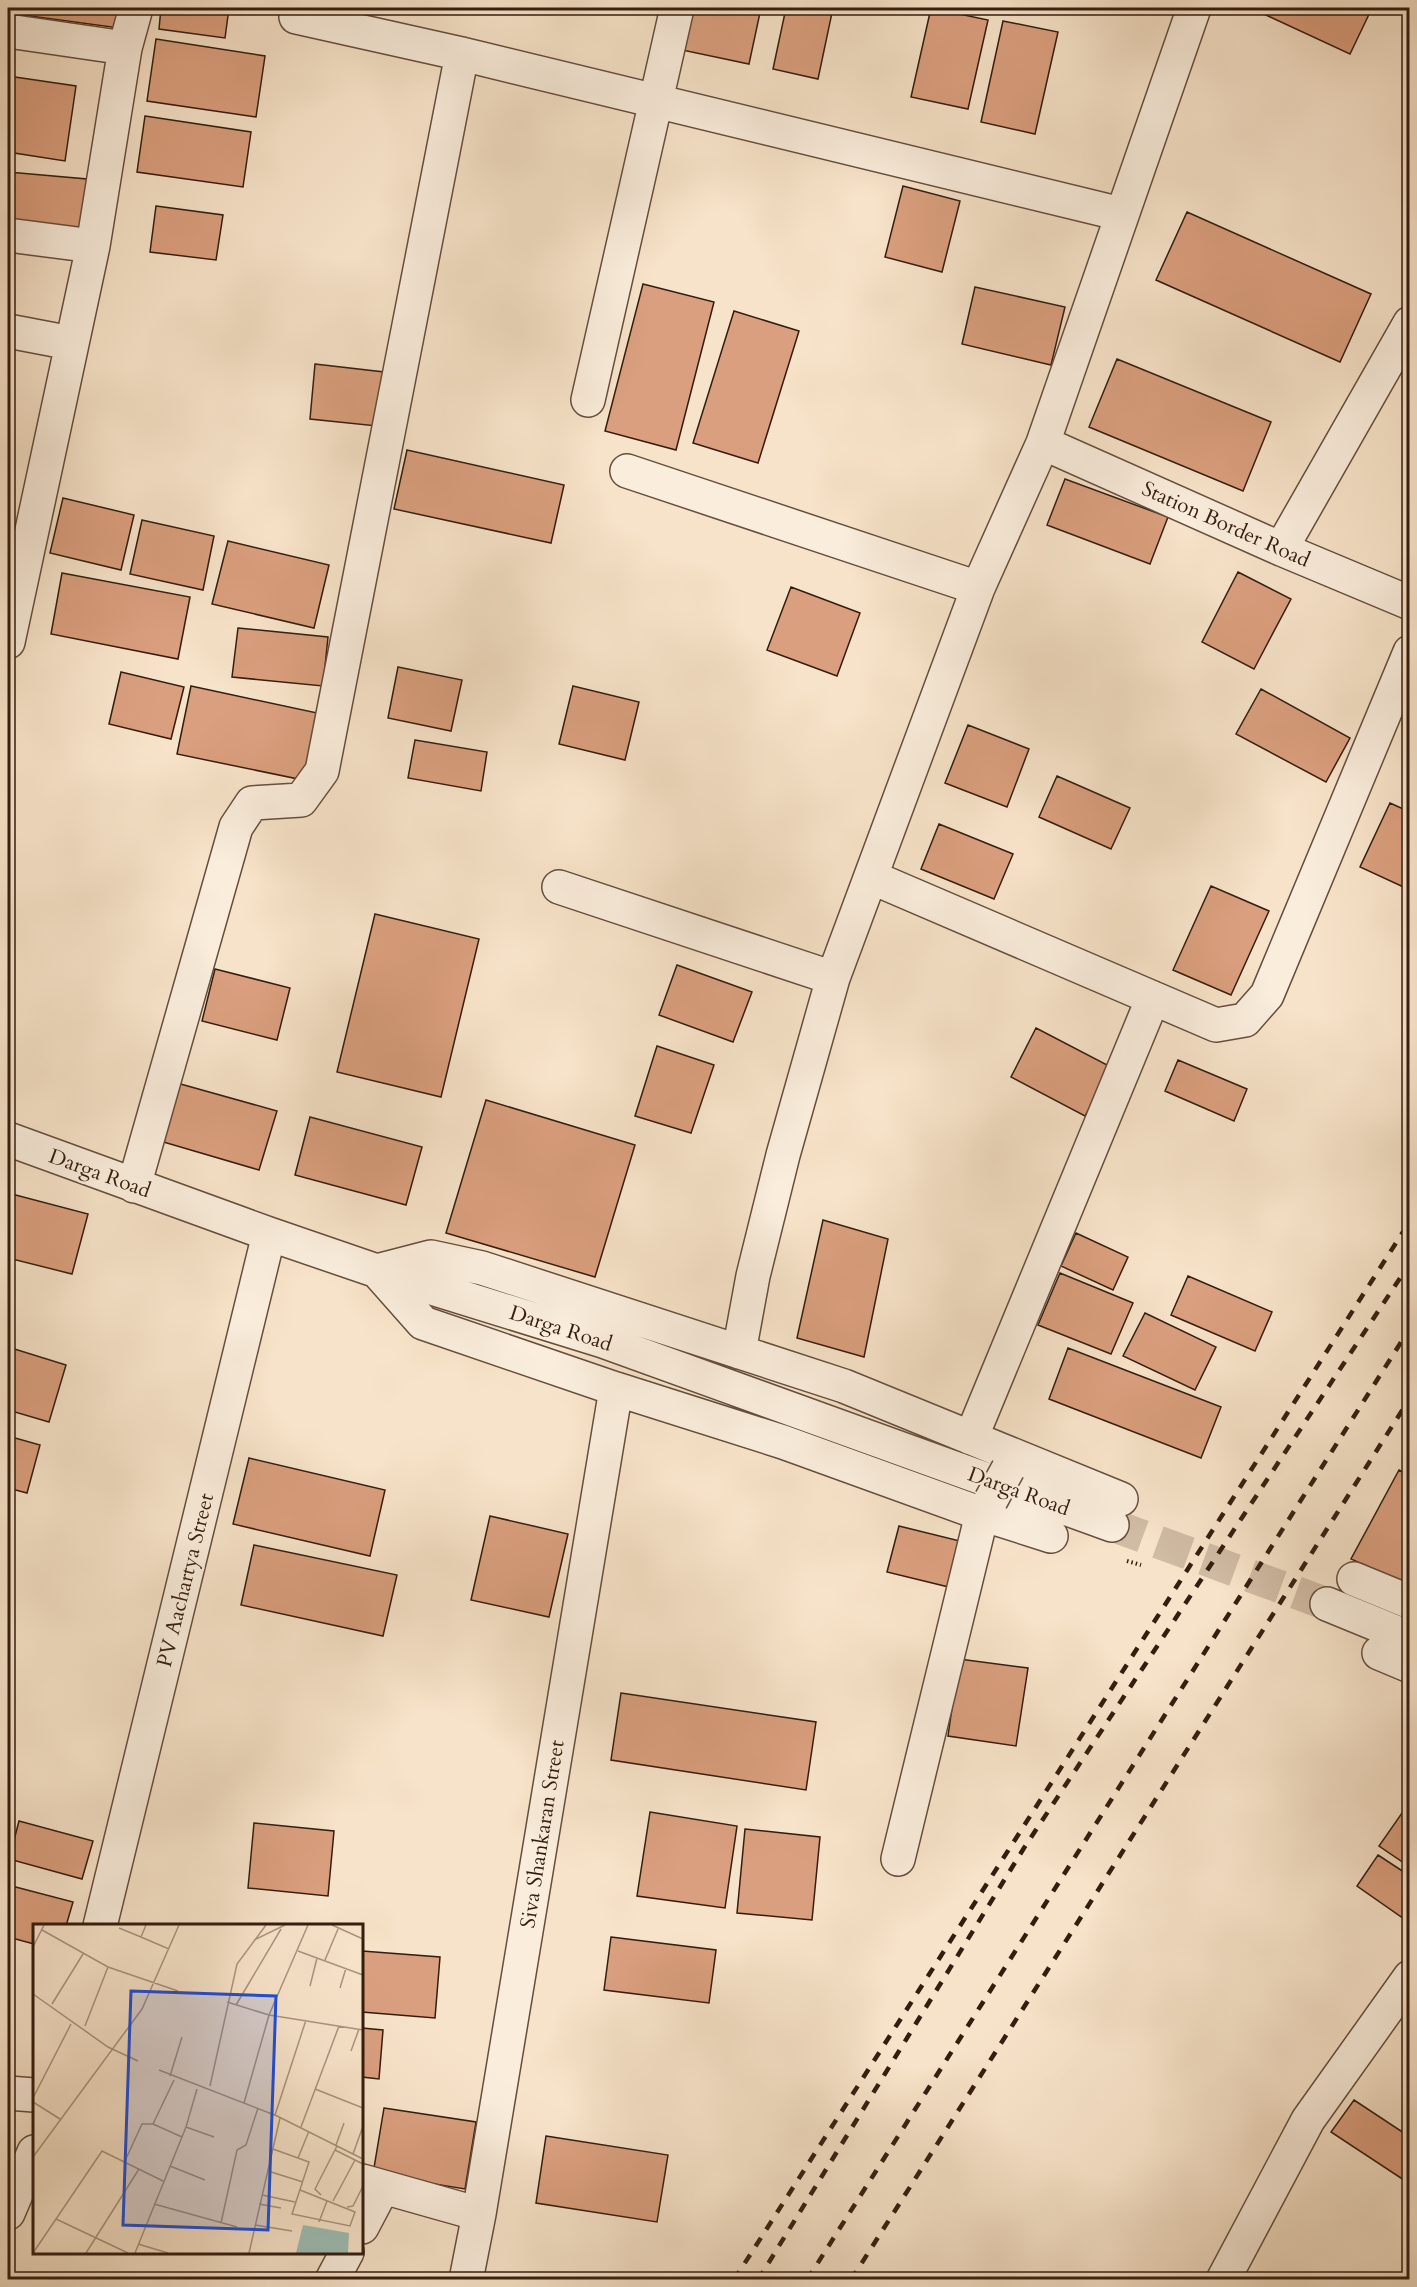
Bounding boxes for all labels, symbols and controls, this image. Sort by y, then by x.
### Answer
street label: Station Border Road [1137,474,1314,575]
street label: Darga Road [45,1142,155,1205]
street label: Darga Road [506,1298,616,1359]
street label: Darga Road [964,1460,1074,1523]
street label: PV Aachartya Street [150,1490,221,1670]
street label: Siva Shankaran Street [513,1738,572,1930]
inset map [33,1924,363,2254]

